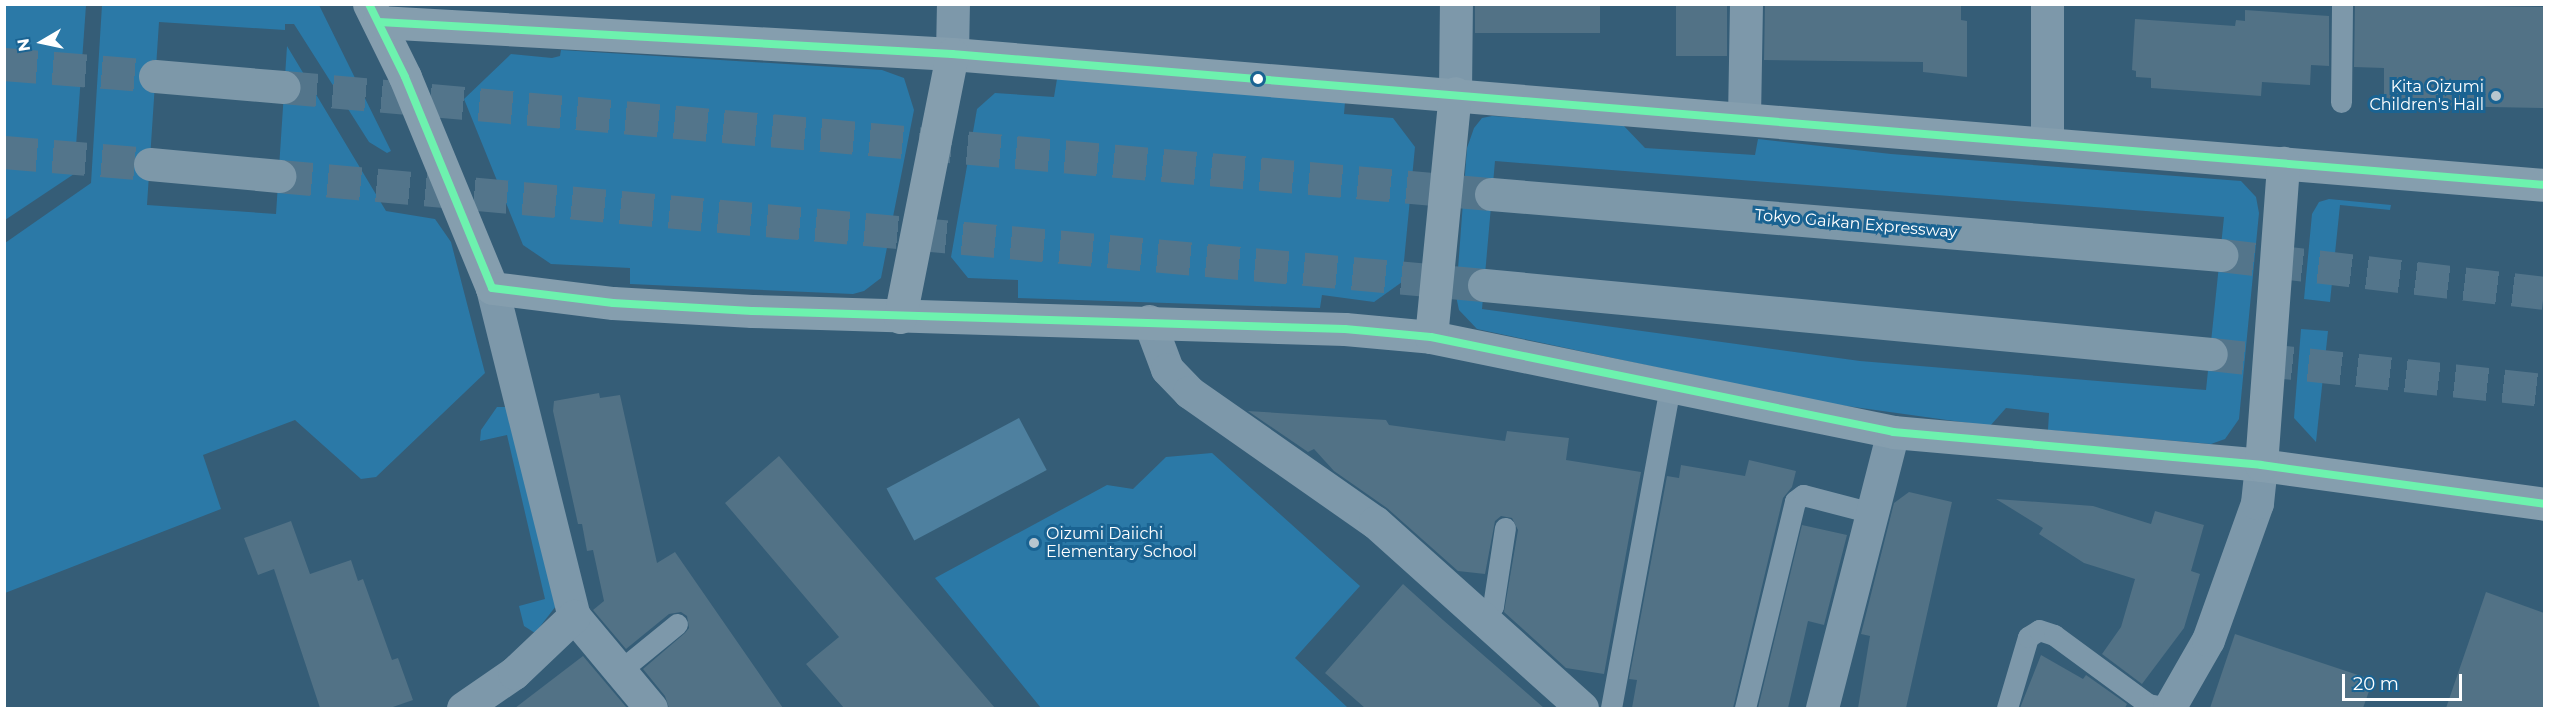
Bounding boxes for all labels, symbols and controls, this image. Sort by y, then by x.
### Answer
north arrow [12,12,72,72]
text: N [13,37,34,53]
unlabelled marker [1252,73,1264,85]
place label: Kita Oizumi Children's Hall [2369,77,2484,115]
marker: Kita Oizumi Children's Hall [2489,89,2503,103]
street label: Tokyo Gaikan Expressway [1754,206,1958,242]
place label: Oizumi Daiichi Elementary School [1046,524,1197,562]
marker: Oizumi Daiichi Elementary School [1027,536,1041,550]
scale bar [2345,662,2465,700]
text: 20 m [2353,673,2399,695]

